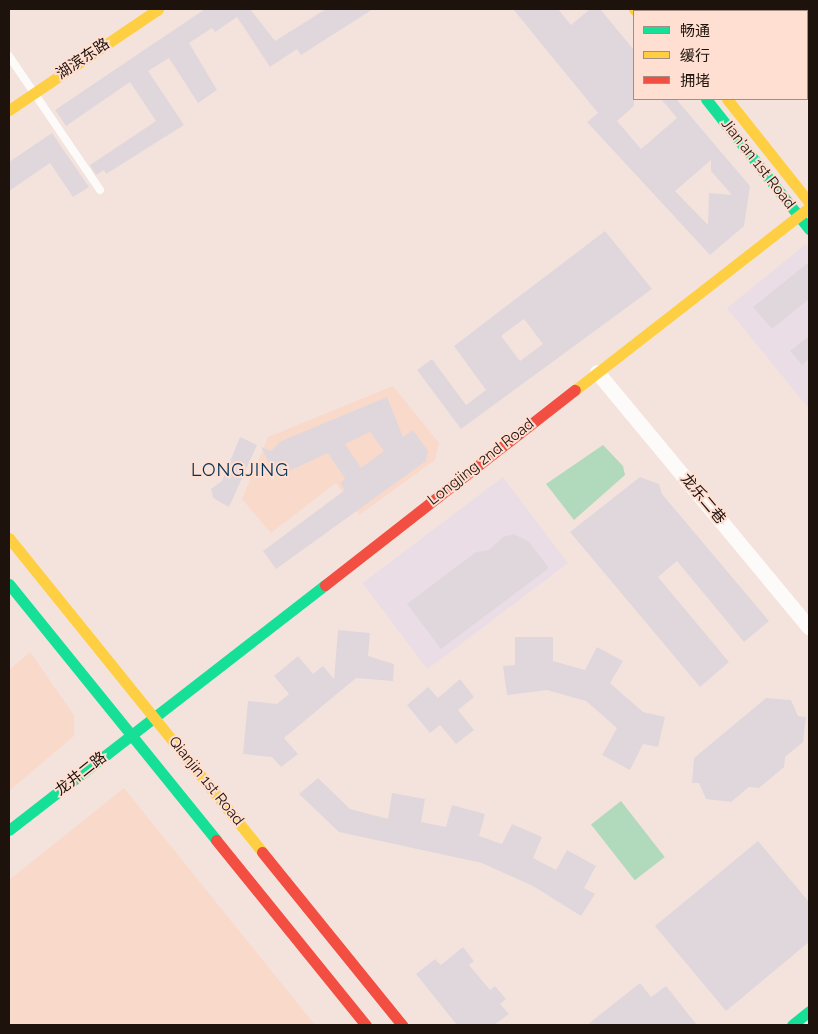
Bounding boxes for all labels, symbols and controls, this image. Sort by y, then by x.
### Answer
legend [633,10,808,100]
text: 畅通 [680,22,710,40]
street label: 湖滨东路 [53,35,113,83]
text: 缓行 [680,47,710,65]
text: 拥堵 [680,72,710,90]
street label: Jian'an 1st Road [717,115,799,213]
street label: Longjing 2nd Road [424,415,538,509]
district label: LONGJING [190,459,290,481]
street label: 龙乐二巷 [677,470,729,528]
street label: Qianjin 1st Road [165,733,247,829]
street label: 龙井二路 [52,748,110,800]

